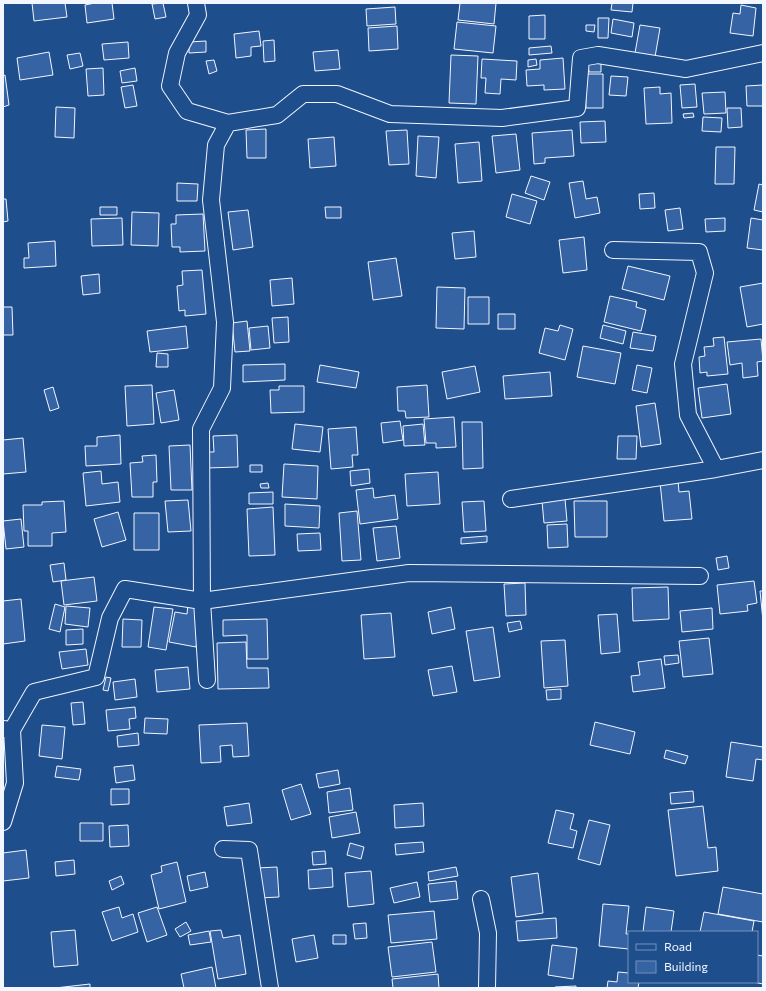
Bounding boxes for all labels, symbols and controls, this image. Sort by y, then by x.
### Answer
legend [628,931,758,983]
text: Road [664,939,692,953]
text: Building [664,959,708,973]

